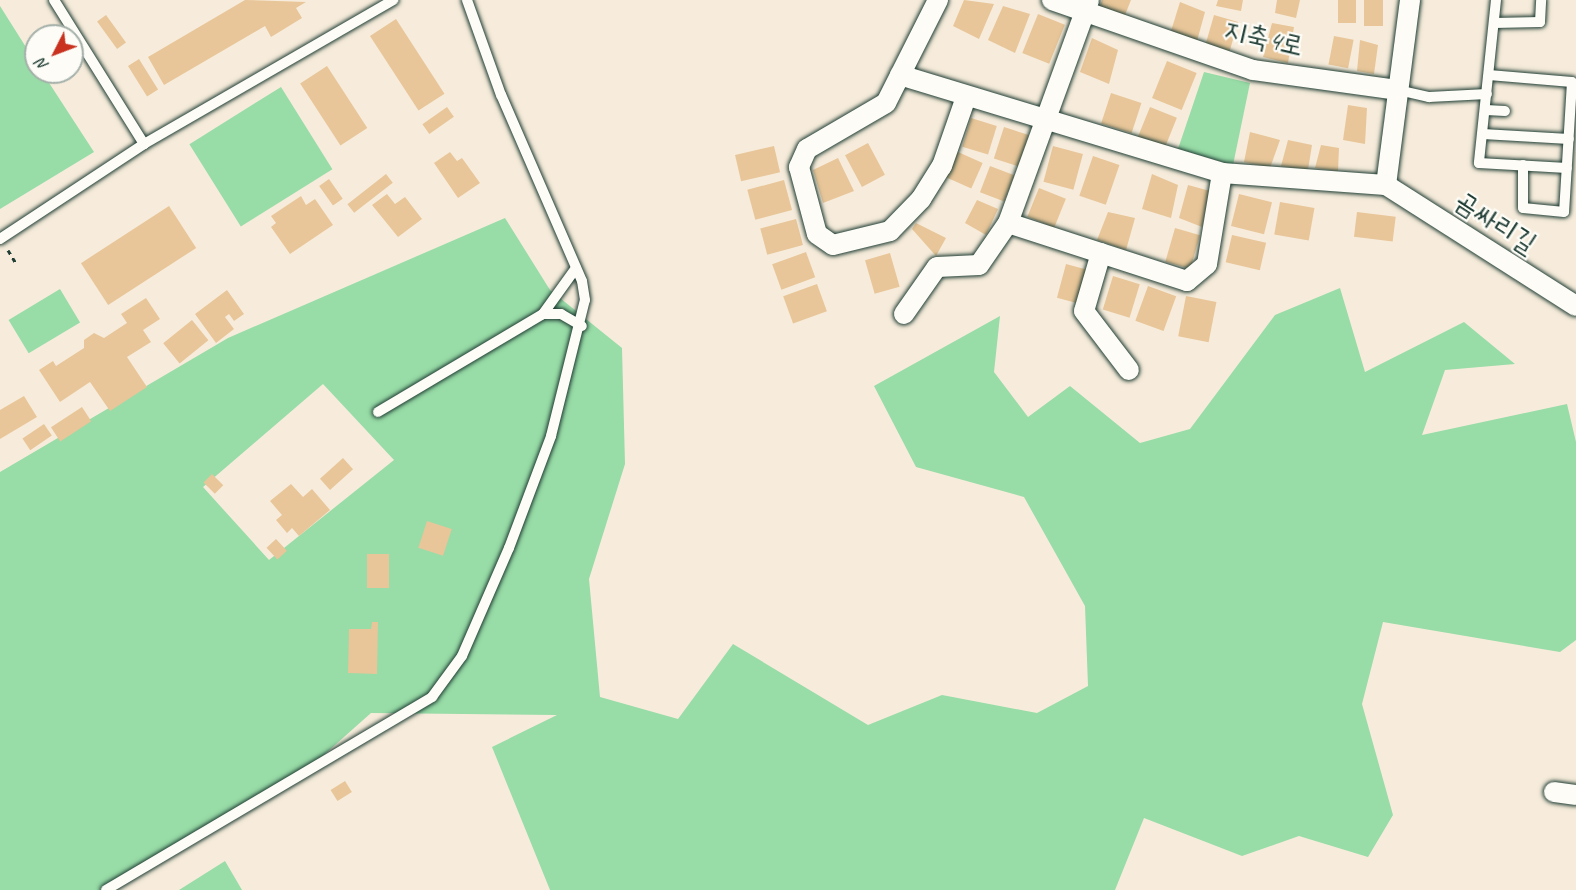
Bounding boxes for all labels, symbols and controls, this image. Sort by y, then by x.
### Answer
street label: 지축4로 [1221,13,1307,63]
north arrow [24,24,84,84]
text: N [31,54,53,75]
street label: 곰싸리길 [1449,183,1543,261]

